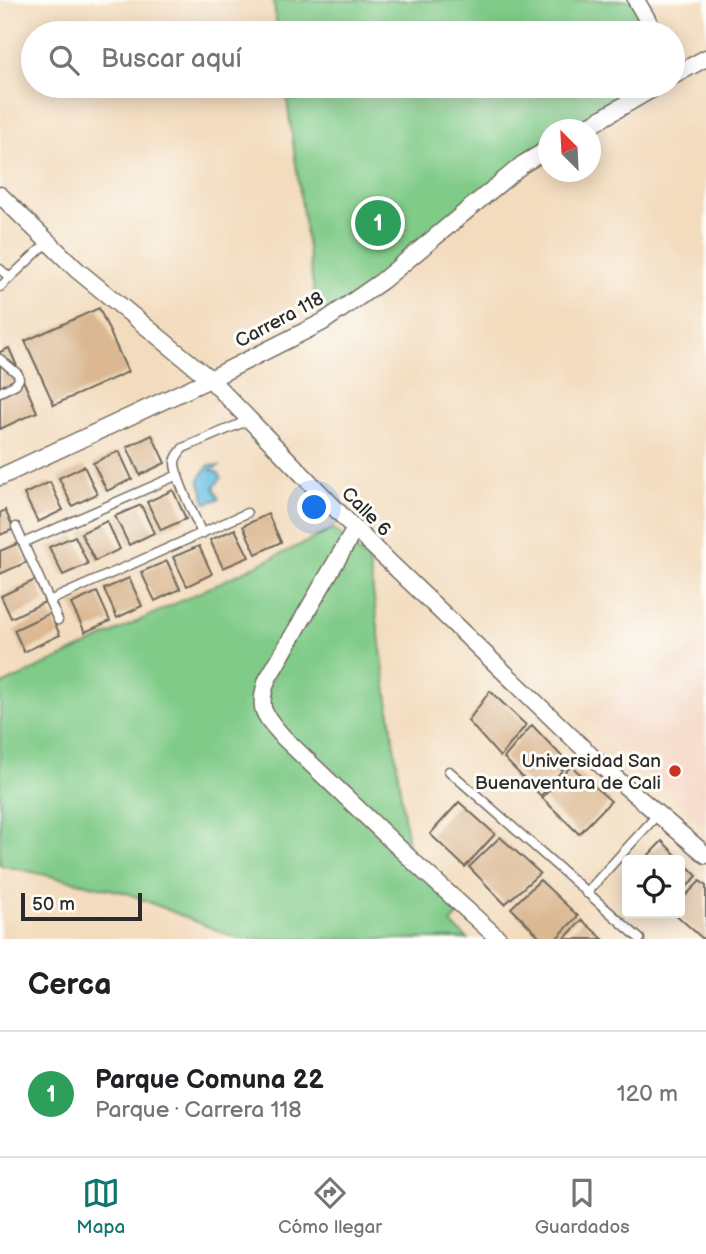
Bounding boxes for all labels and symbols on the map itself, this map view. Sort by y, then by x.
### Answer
north arrow [538,119,601,182]
pin: 1 [355,197,401,249]
street label: Carrera 118 [231,287,328,353]
street label: Calle 6 [336,482,396,542]
your location [297,490,331,524]
place label: Universidad San Buenaventura de Cali [475,750,661,795]
marker: Universidad San Buenaventura de Cali [667,763,683,779]
scale bar [21,890,142,922]

